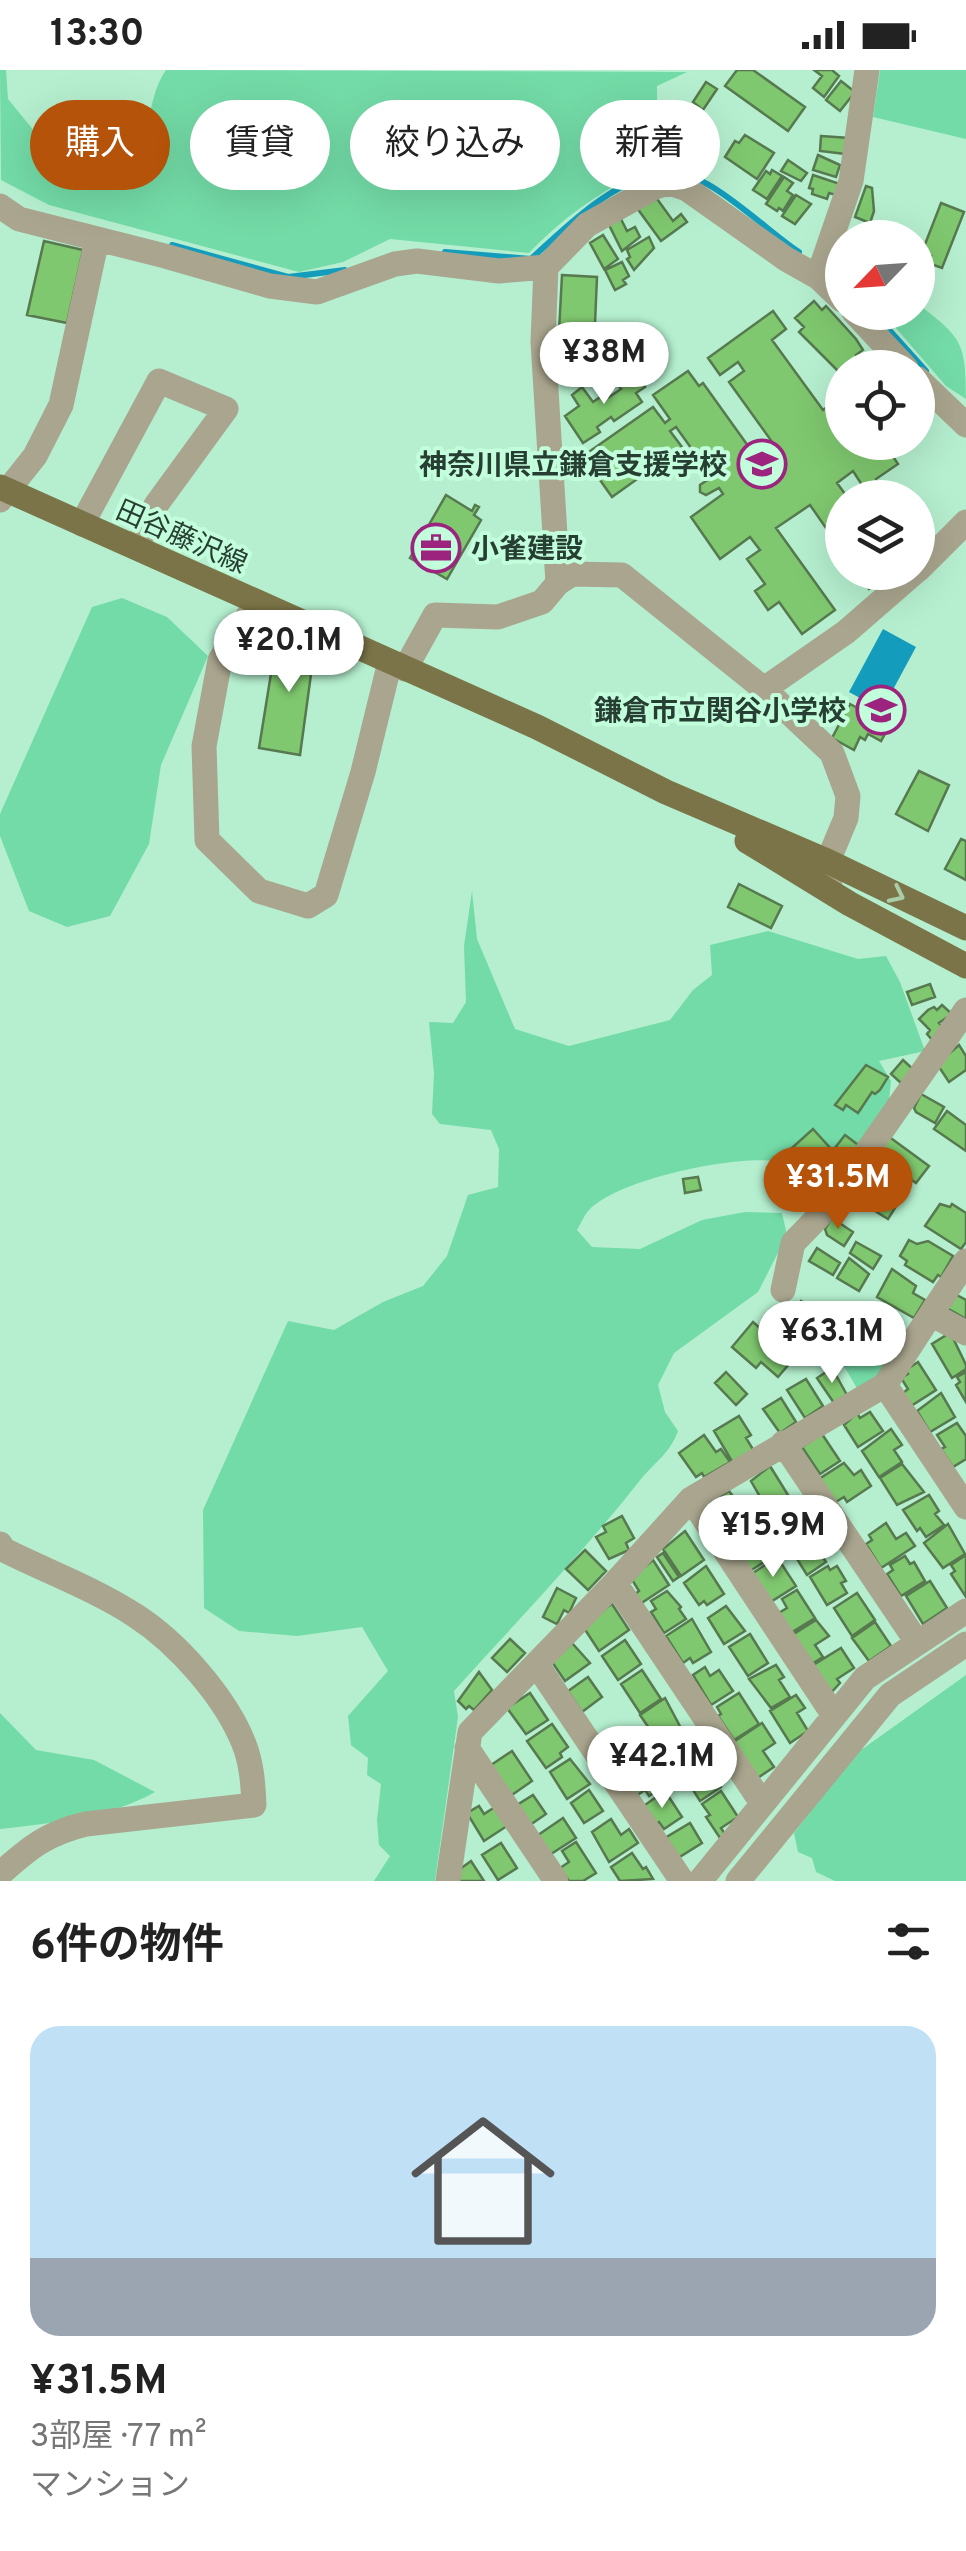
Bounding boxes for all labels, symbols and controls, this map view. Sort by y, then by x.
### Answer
text: 13:30 [50,11,144,60]
chip: 購入 [30,100,170,190]
chip: 賃貸 [190,100,330,190]
chip: 絞り込み [350,100,560,190]
chip: 新着 [580,100,720,190]
north arrow [825,220,935,330]
map controls [825,220,935,590]
pin: ¥38M [545,322,663,407]
text: ¥38M [562,334,646,374]
button: locate [825,350,935,460]
school or university icon: 神奈川県立鎌倉支援学校 [736,438,788,490]
place label: 神奈川県立鎌倉支援学校 [419,449,727,485]
button: layers [825,480,935,590]
street label: 田谷藤沢線 [110,494,252,584]
office icon: 小雀建設 [410,522,462,574]
place label: 小雀建設 [471,533,583,569]
pin: ¥20.1M [208,610,370,695]
text: ¥20.1M [236,622,342,662]
school or university icon: 鎌倉市立関谷小学校 [855,684,907,736]
place label: 鎌倉市立関谷小学校 [594,695,846,731]
one-way arrow [886,882,904,902]
pin: ¥31.5M [757,1147,919,1232]
text: ¥31.5M [786,1159,890,1199]
pin: ¥63.1M [751,1301,913,1386]
text: ¥63.1M [780,1313,884,1353]
pin: ¥15.9M [692,1495,854,1580]
text: ¥15.9M [720,1507,826,1547]
pin: ¥42.1M [581,1726,743,1811]
text: ¥42.1M [609,1738,715,1778]
icon: filters [881,1914,936,1969]
text: 6件の物件 [30,1921,224,1974]
icon: home [393,2091,573,2271]
text: ¥31.5M [30,2356,167,2409]
text: 3部屋 · 77 m² [30,2418,206,2458]
text: マンション [30,2467,190,2507]

